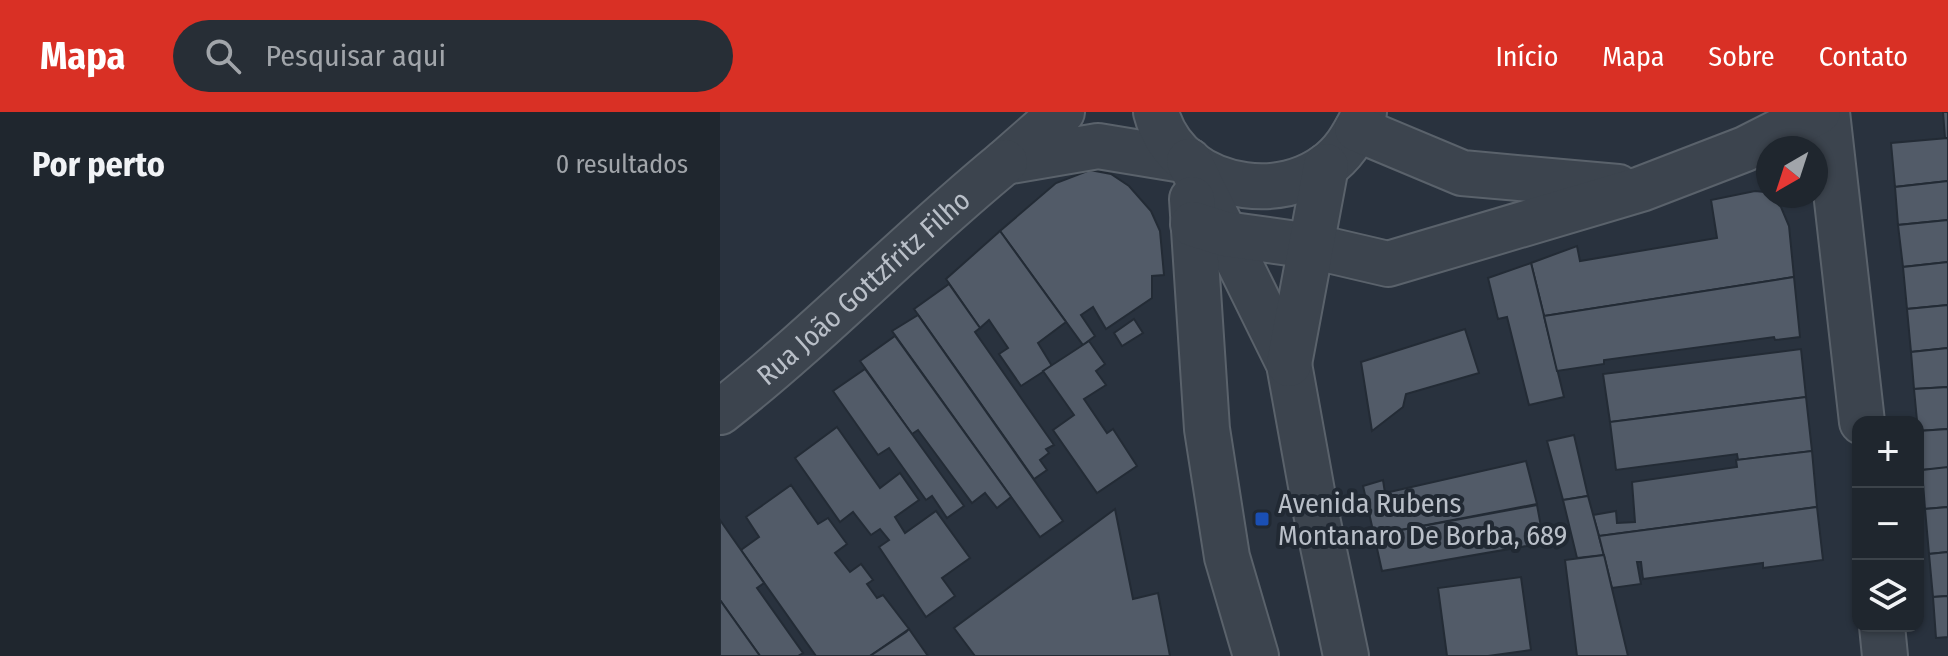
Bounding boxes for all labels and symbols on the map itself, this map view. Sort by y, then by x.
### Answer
north arrow [1756,136,1828,208]
street label: Rua João Gottzfritz Filho [750,183,977,392]
place label: Avenida Rubens Montanaro De Borba, 689 [1278,487,1567,552]
marker: Avenida Rubens Montanaro De Borba, 689 [1253,510,1271,528]

